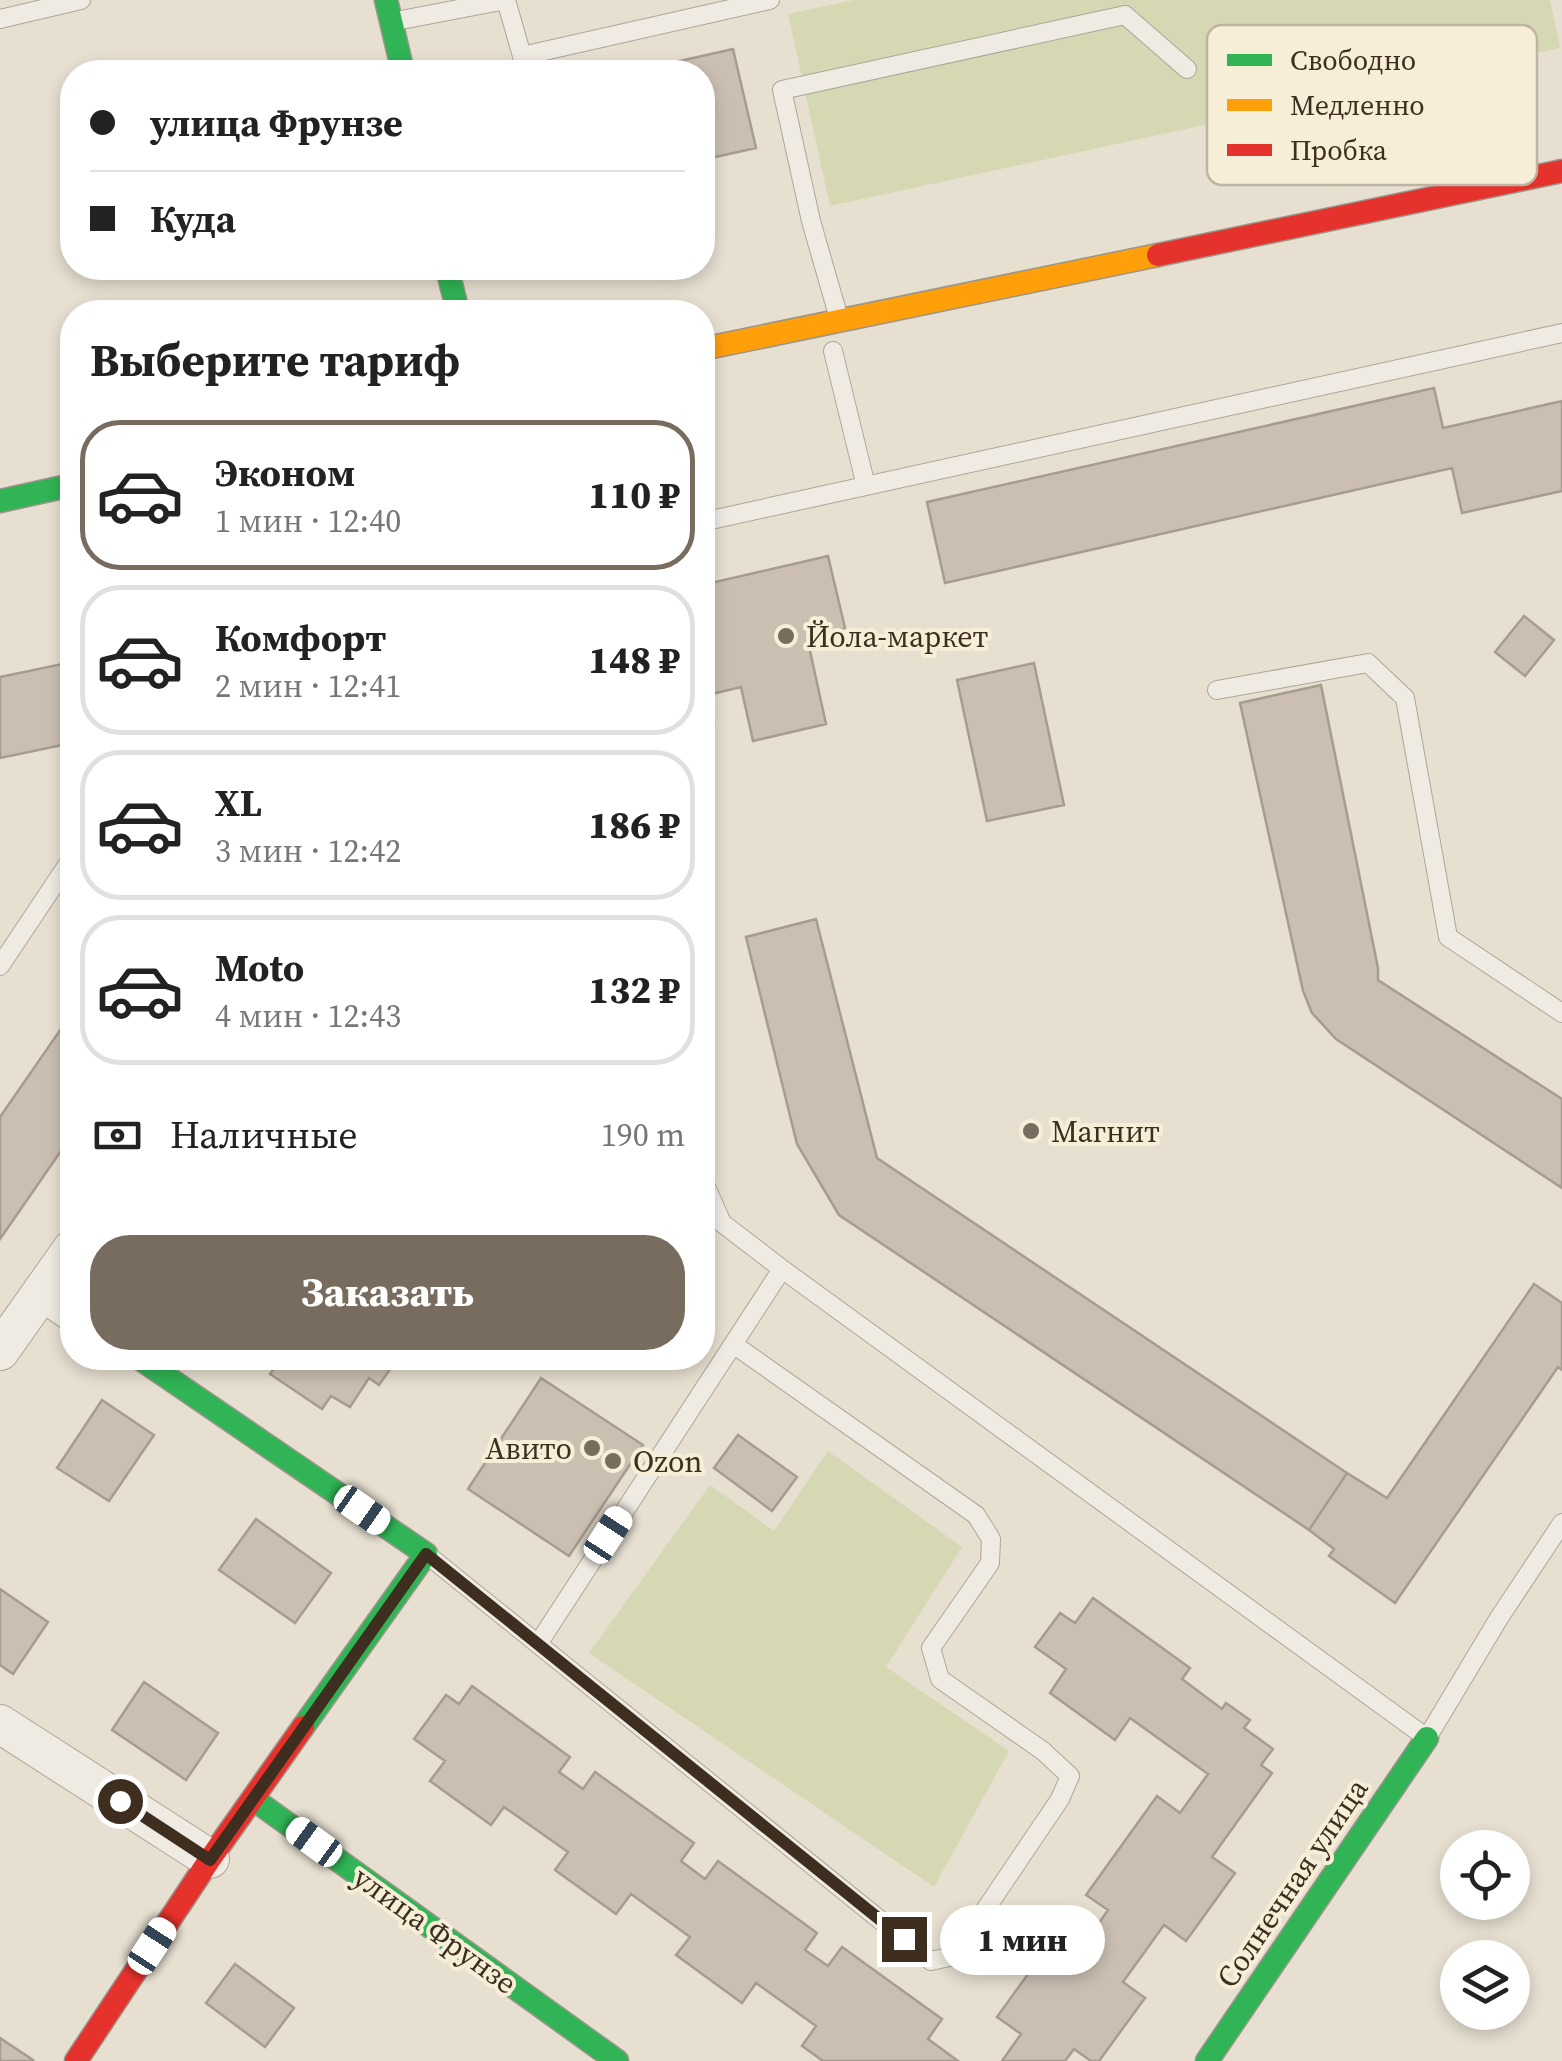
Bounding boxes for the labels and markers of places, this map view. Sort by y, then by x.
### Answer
place label: Йола-маркет [806,616,989,657]
marker: Йола-маркет [775,625,797,647]
place label: Магнит [1051,1111,1160,1152]
marker: Магнит [1020,1120,1042,1142]
place label: Авито [485,1428,572,1469]
marker: Авито [581,1437,603,1459]
place label: Ozon [633,1441,703,1482]
marker: Ozon [602,1450,624,1472]

